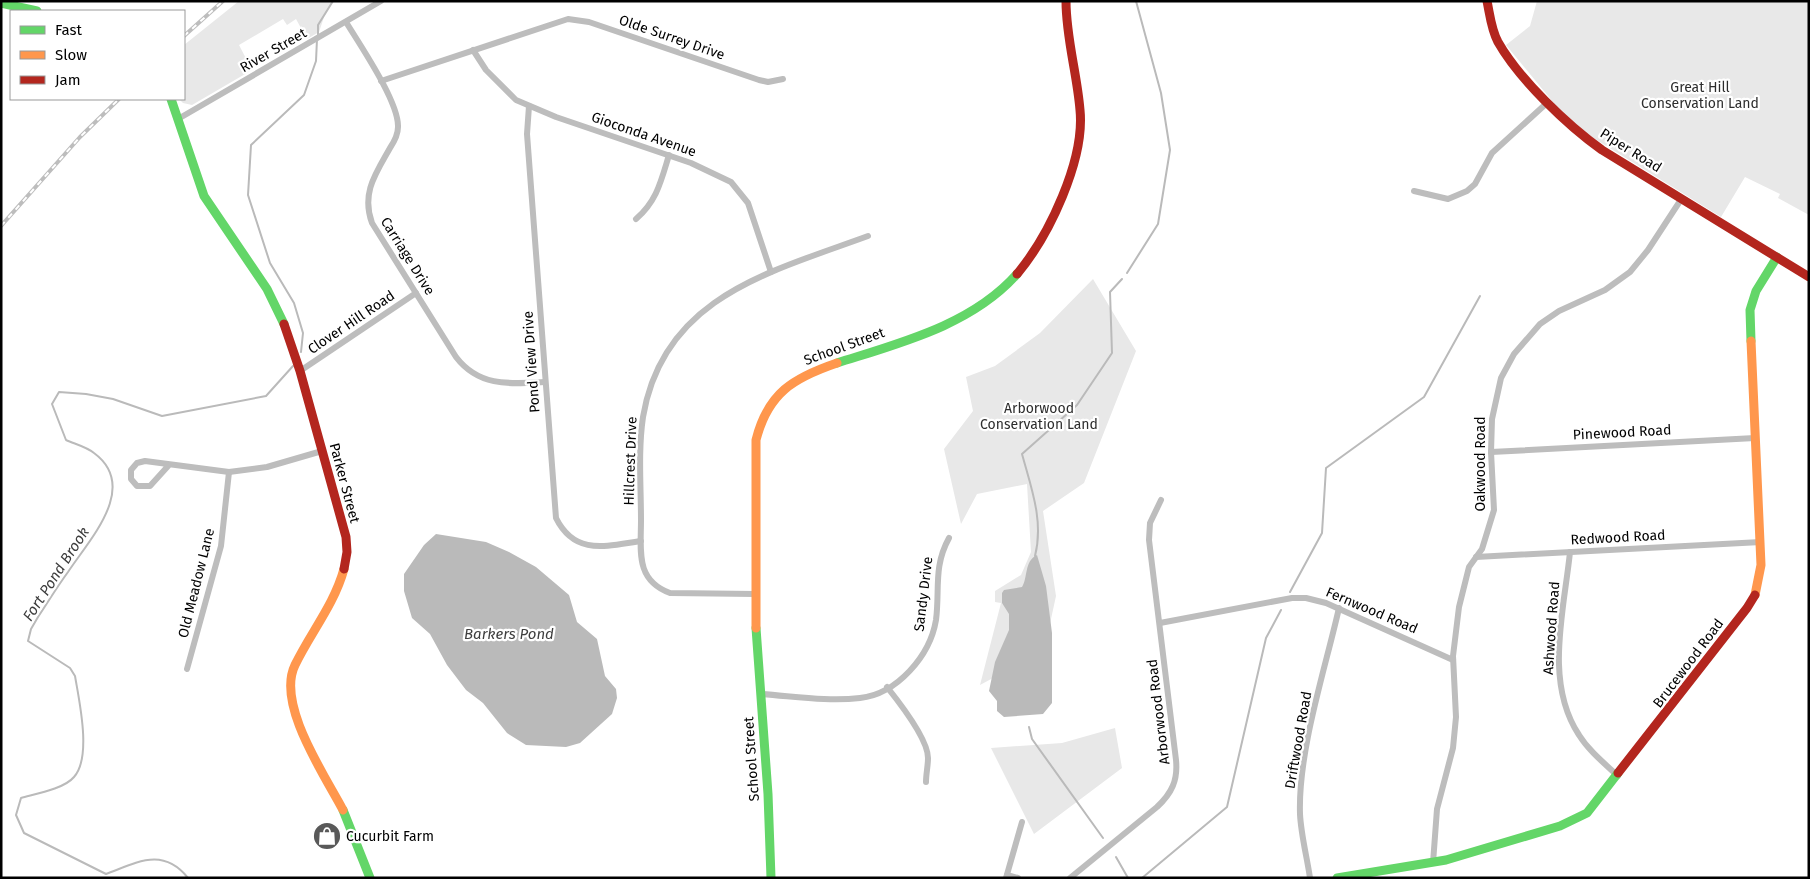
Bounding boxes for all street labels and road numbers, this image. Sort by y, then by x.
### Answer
street label: Olde Surrey Drive [617,11,727,64]
street label: River Street [237,24,310,76]
street label: Gioconda Avenue [589,109,699,160]
street label: Piper Road [1597,125,1665,176]
street label: Carriage Drive [377,214,438,298]
street label: Clover Hill Road [305,287,398,358]
street label: Pond View Drive [519,310,544,413]
street label: School Street [801,324,888,369]
street label: Hillcrest Drive [620,416,641,506]
street label: Oakwood Road [1472,416,1489,512]
street label: Pinewood Road [1572,421,1672,444]
street label: Parker Street [326,441,364,526]
street label: Old Meadow Lane [175,527,218,640]
street label: Redwood Road [1570,527,1666,548]
street label: Sandy Drive [910,556,937,632]
street label: Ashwood Road [1540,581,1563,675]
street label: Fernwood Road [1323,583,1420,638]
street label: Brucewood Road [1649,616,1727,711]
street label: Arborwood Road [1144,658,1173,766]
street label: Driftwood Road [1282,690,1315,790]
street label: School Street [740,715,763,802]

